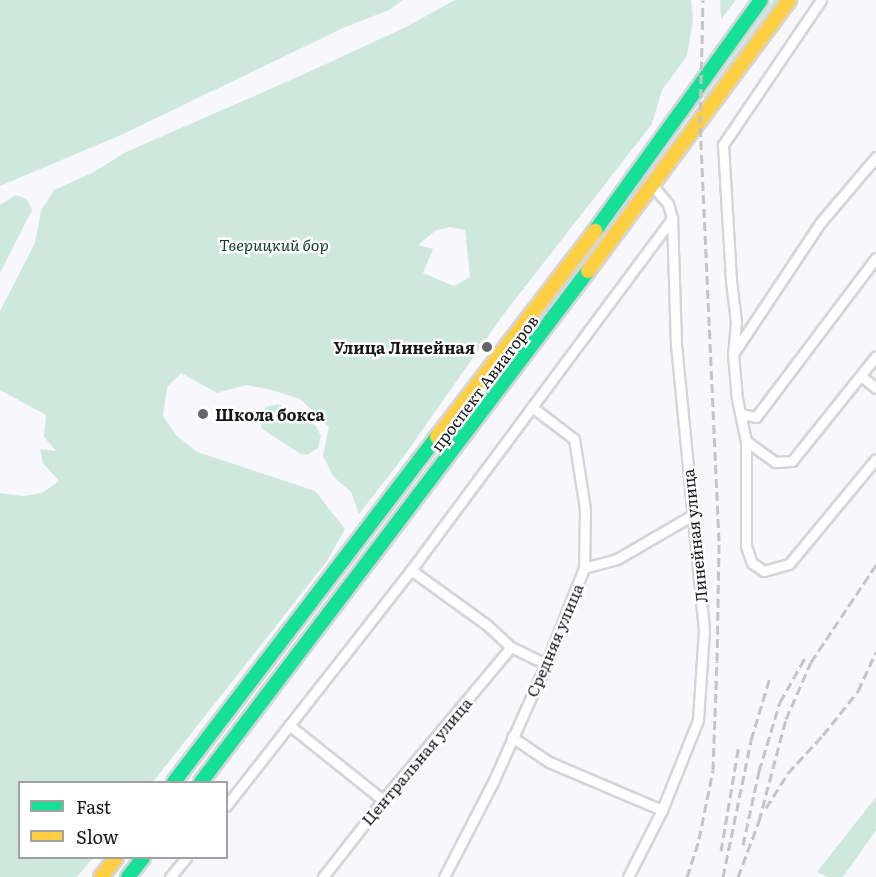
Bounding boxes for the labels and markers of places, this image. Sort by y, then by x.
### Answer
place label: Улица Линейная [333,337,475,357]
marker: Улица Линейная [480,340,494,354]
place label: Школа бокса [215,404,325,424]
marker: Школа бокса [196,407,210,421]

